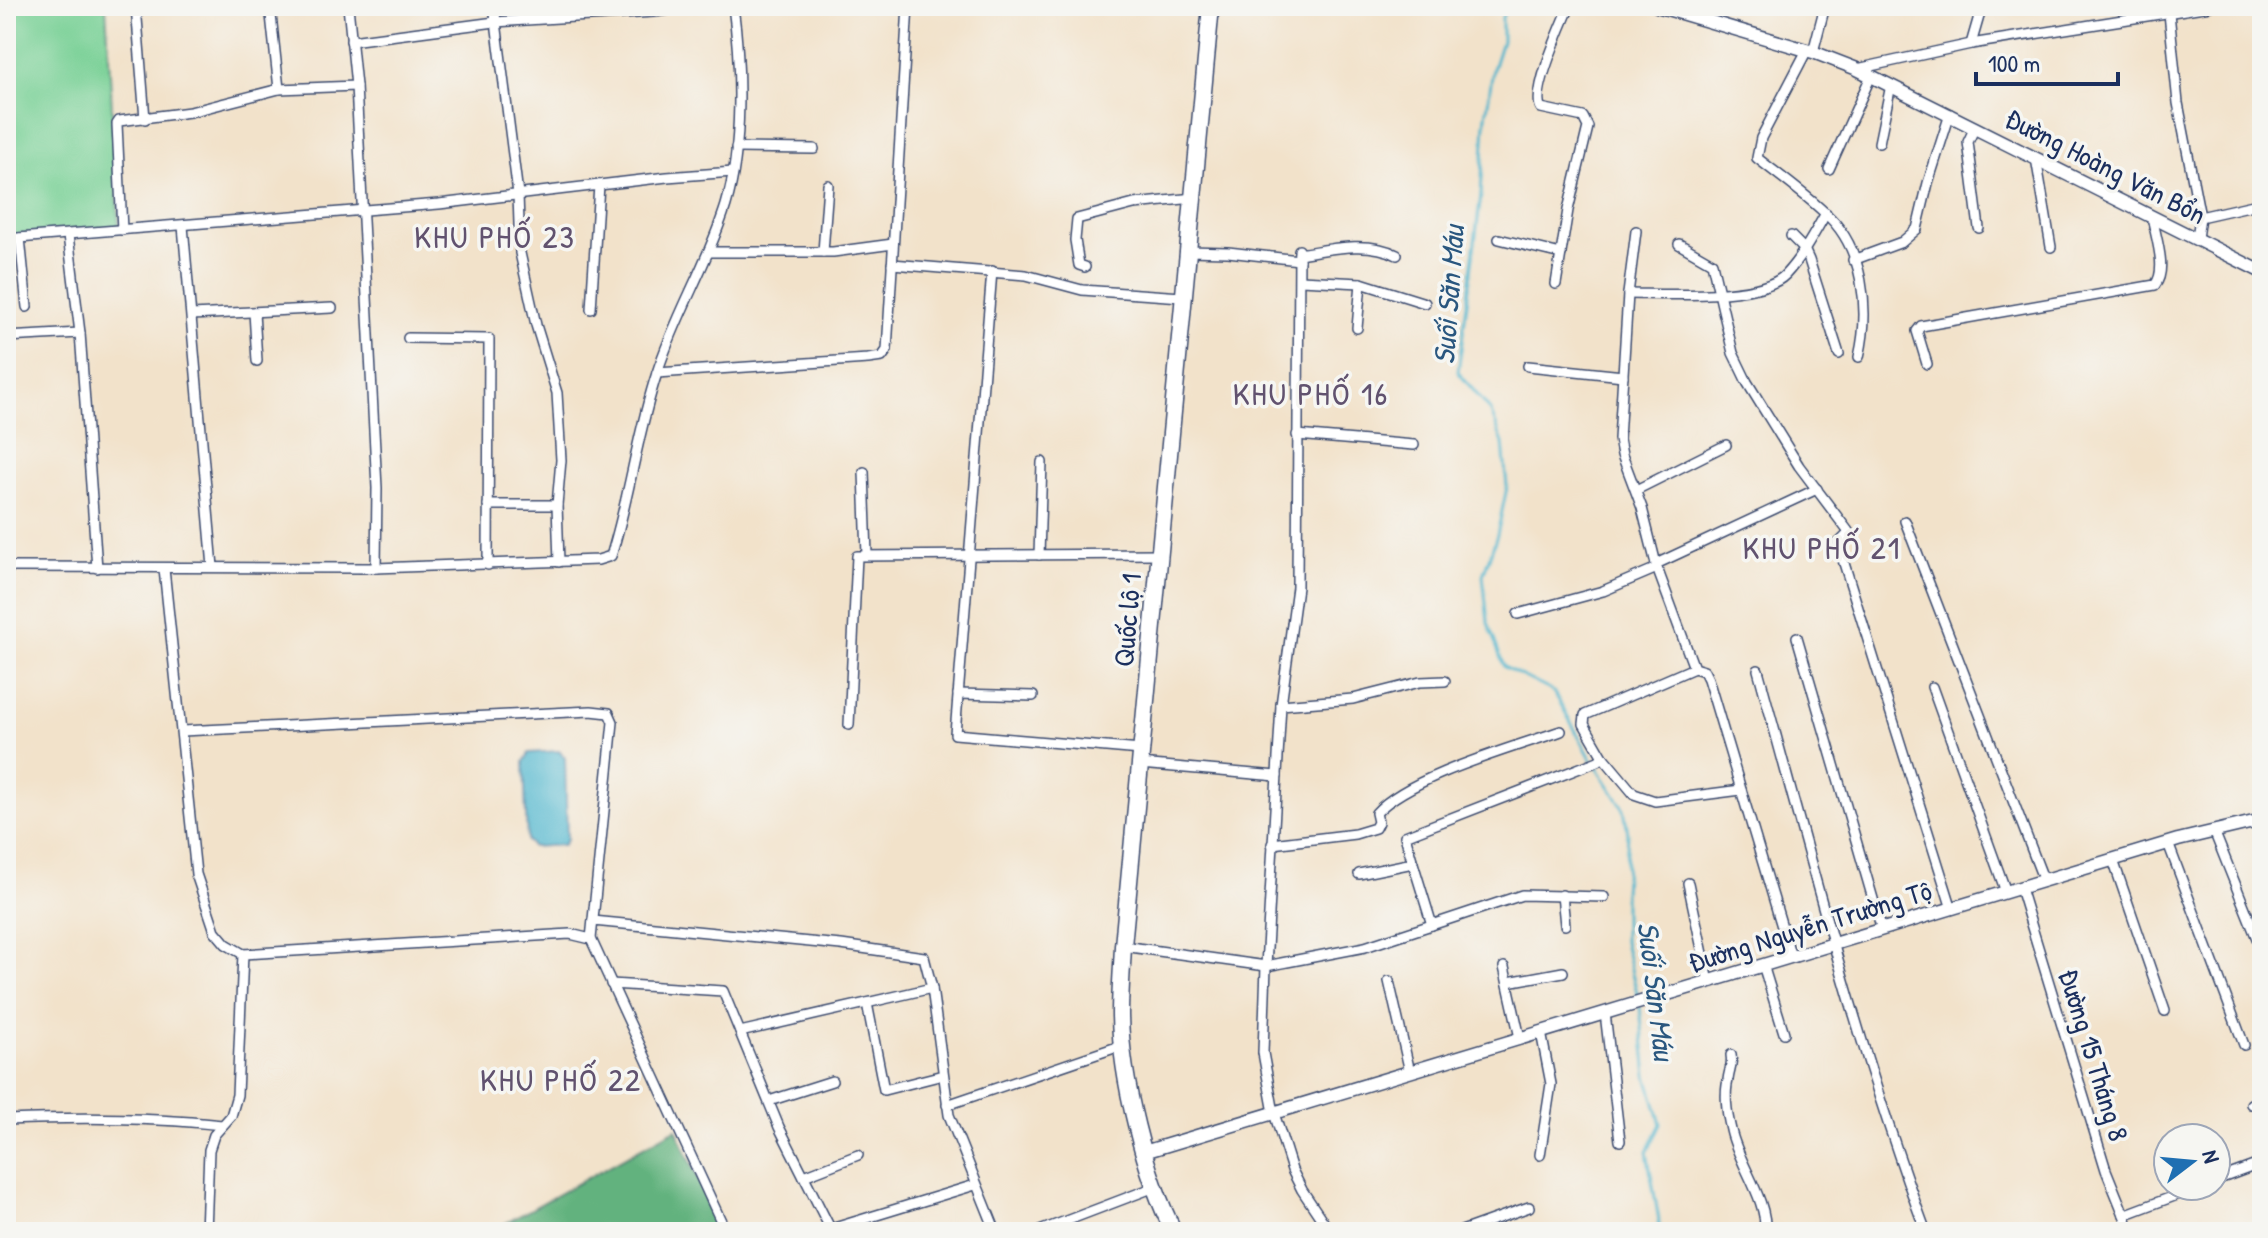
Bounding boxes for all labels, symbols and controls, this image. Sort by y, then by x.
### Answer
scale bar [1976,36,2118,86]
text: 100 m [1988,47,2040,79]
street label: Đường Hoàng Văn Bổn [1999,99,2213,233]
district label: KHU PHỐ 23 [414,215,576,258]
water label: Suối Săn Máu [1423,222,1473,366]
district label: KHU PHỐ 16 [1233,372,1389,415]
district label: KHU PHỐ 21 [1743,526,1901,569]
street label: Quốc lộ 1 [1104,572,1150,668]
street label: Đường Nguyễn Trường Tộ [1684,871,1936,981]
water label: Suối Săn Máu [1629,919,1686,1064]
street label: Đường 15 Tháng 8 [2050,965,2138,1145]
district label: KHU PHỐ 22 [480,1058,642,1101]
north arrow [2152,1122,2232,1202]
text: N [2195,1147,2227,1167]

